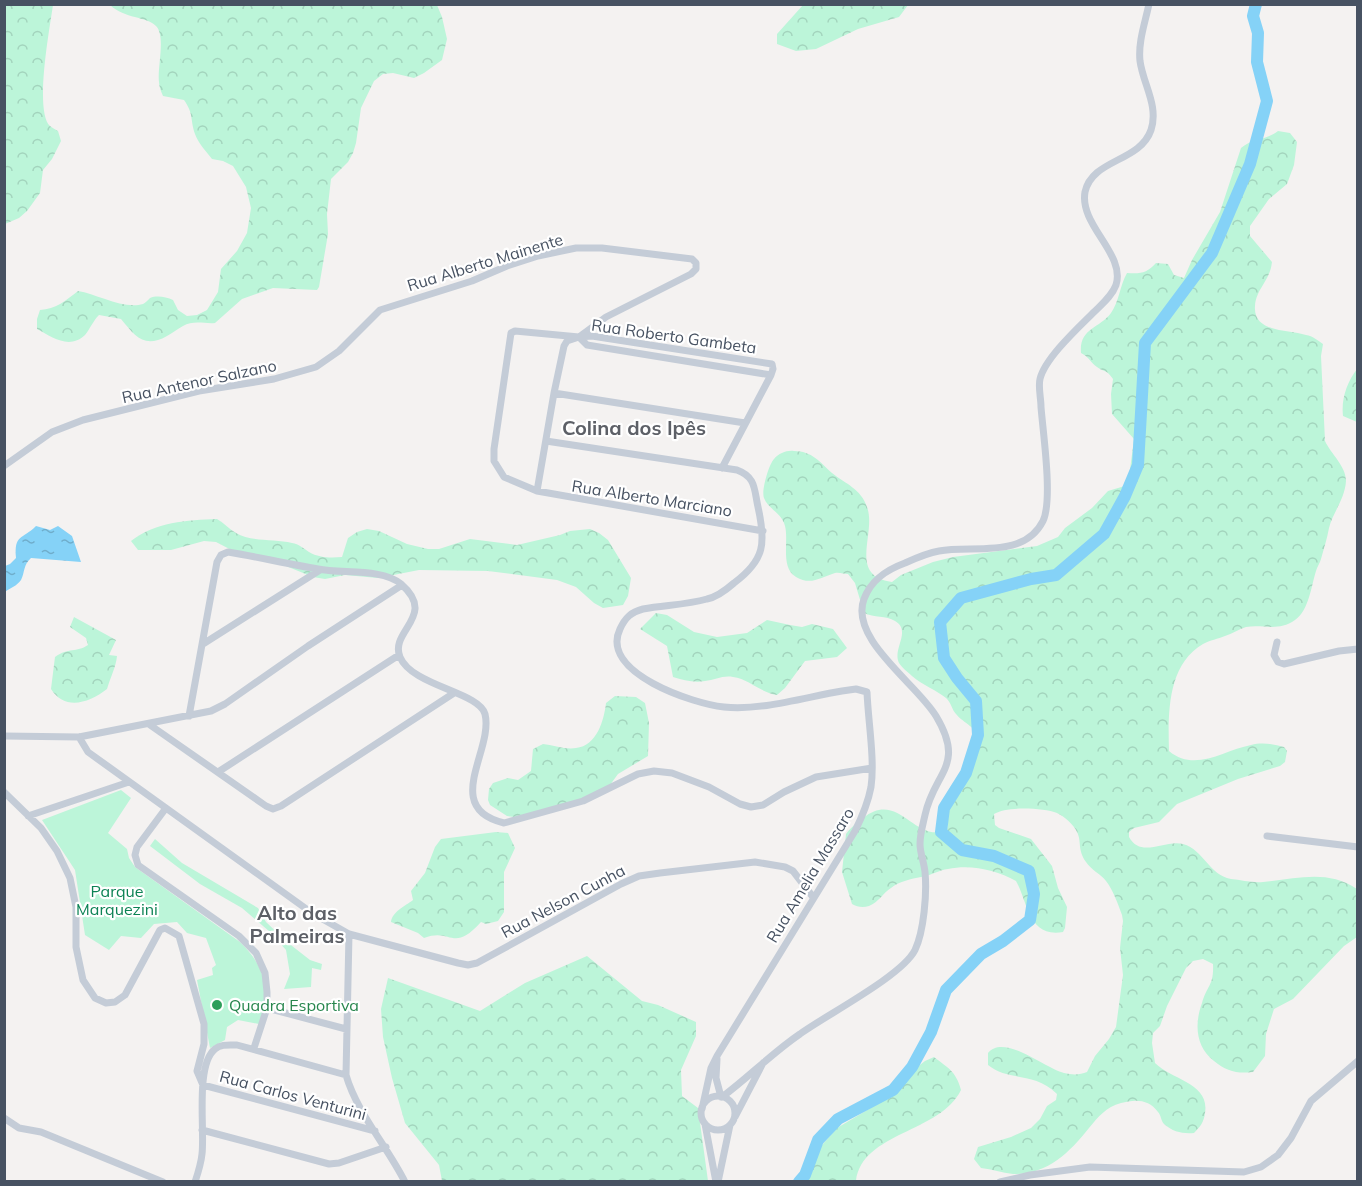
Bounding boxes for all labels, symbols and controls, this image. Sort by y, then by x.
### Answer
street label: Rua Alberto Mainente [405,229,565,295]
street label: Rua Roberto Gambeta [590,315,758,357]
street label: Rua Antenor Salzano [120,355,278,407]
district label: Colina dos Ipês [562,415,706,440]
street label: Rua Alberto Marciano [570,475,734,521]
street label: Rua Amelia Massaro [762,804,858,946]
street label: Rua Nelson Cunha [498,860,628,942]
park label: Parque Marquezini [76,881,158,919]
district label: Alto das Palmeiras [250,900,344,948]
place label: Quadra Esportiva [229,995,359,1015]
marker: Quadra Esportiva [210,998,224,1012]
street label: Rua Carlos Venturini [217,1066,369,1124]

